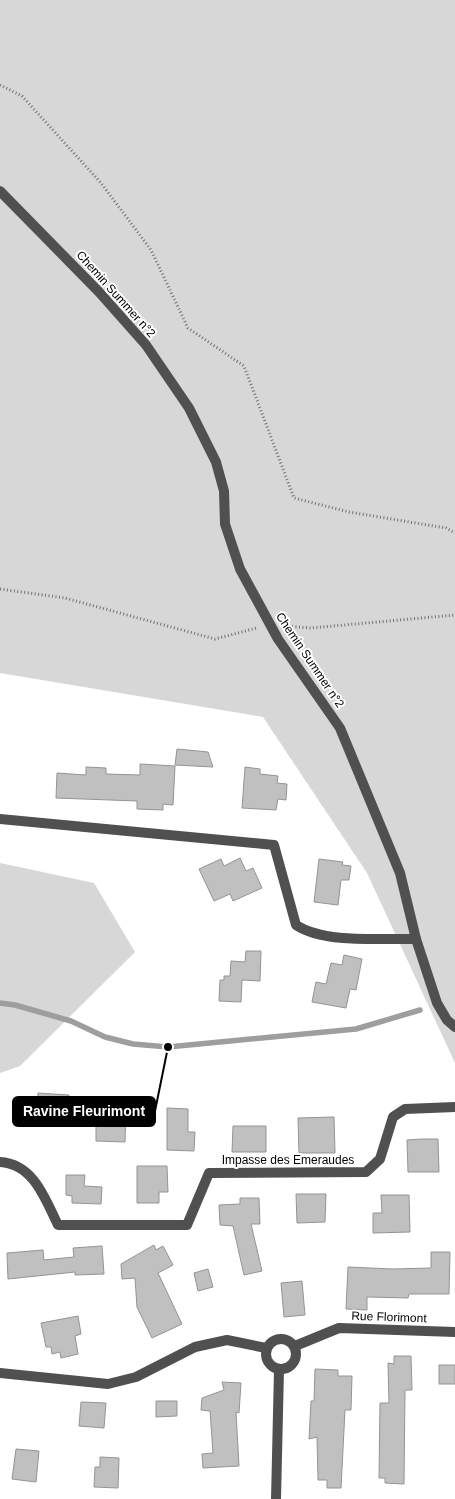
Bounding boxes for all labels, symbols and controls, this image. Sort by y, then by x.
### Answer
street label: Chemin Summer n°2 [73,248,159,340]
street label: Chemin Summer n°2 [273,610,347,710]
callout: Ravine Fleurimont [13,1097,155,1126]
text: Ravine Fleurimont [23,1103,145,1119]
street label: Impasse des Emeraudes [222,1153,354,1167]
street label: Rue Florimont [351,1309,428,1325]

